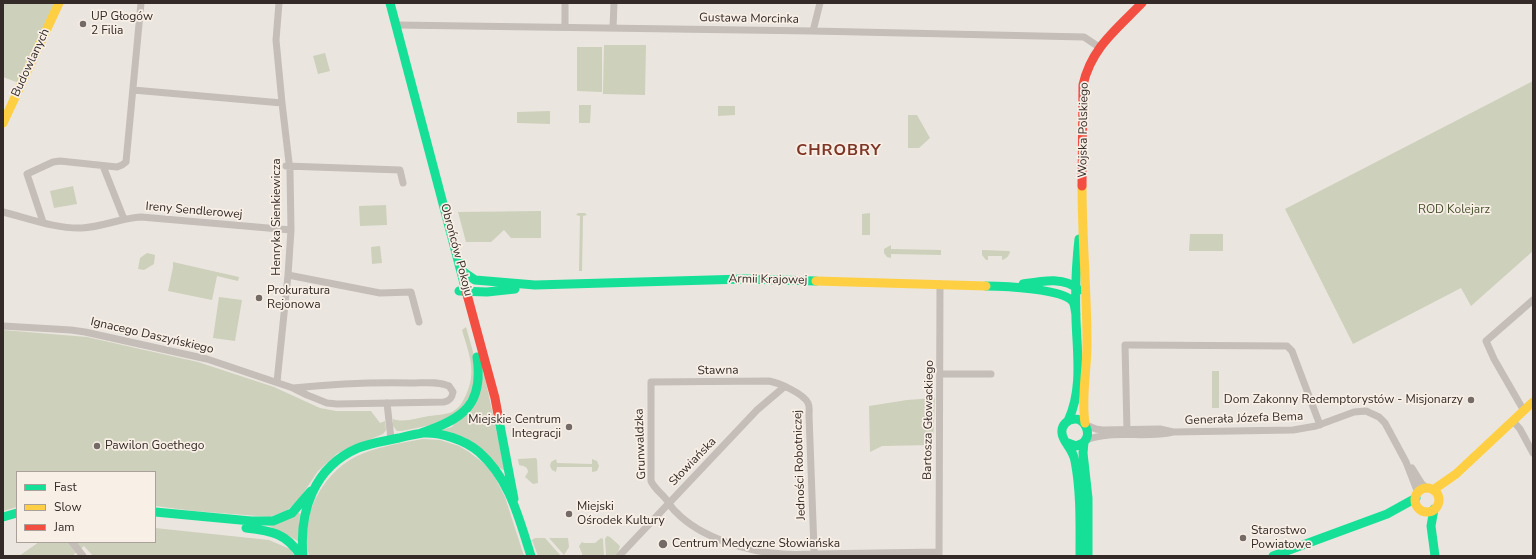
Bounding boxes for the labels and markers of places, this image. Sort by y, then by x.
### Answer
place label: UP Głogów 2 Filia [91,10,153,38]
marker: UP Głogów 2 Filia [78,19,88,29]
place label: Prokuratura Rejonowa [267,284,330,312]
marker: Prokuratura Rejonowa [254,293,264,303]
place label: Dom Zakonny Redemptorystów - Misjonarzy [1224,393,1463,407]
marker: Dom Zakonny Redemptorystów - Misjonarzy [1466,395,1476,405]
place label: Miejskie Centrum Integracji [468,413,561,441]
marker: Miejskie Centrum Integracji [564,422,574,432]
place label: Pawilon Goethego [105,439,204,453]
marker: Pawilon Goethego [92,441,102,451]
place label: Miejski Ośrodek Kultury [577,500,665,528]
marker: Miejski Ośrodek Kultury [564,509,574,519]
place label: Starostwo Powiatowe [1251,524,1311,552]
marker: Starostwo Powiatowe [1238,533,1248,543]
place label: Centrum Medyczne Słowiańska [672,537,840,551]
marker: Centrum Medyczne Słowiańska [657,538,669,550]

